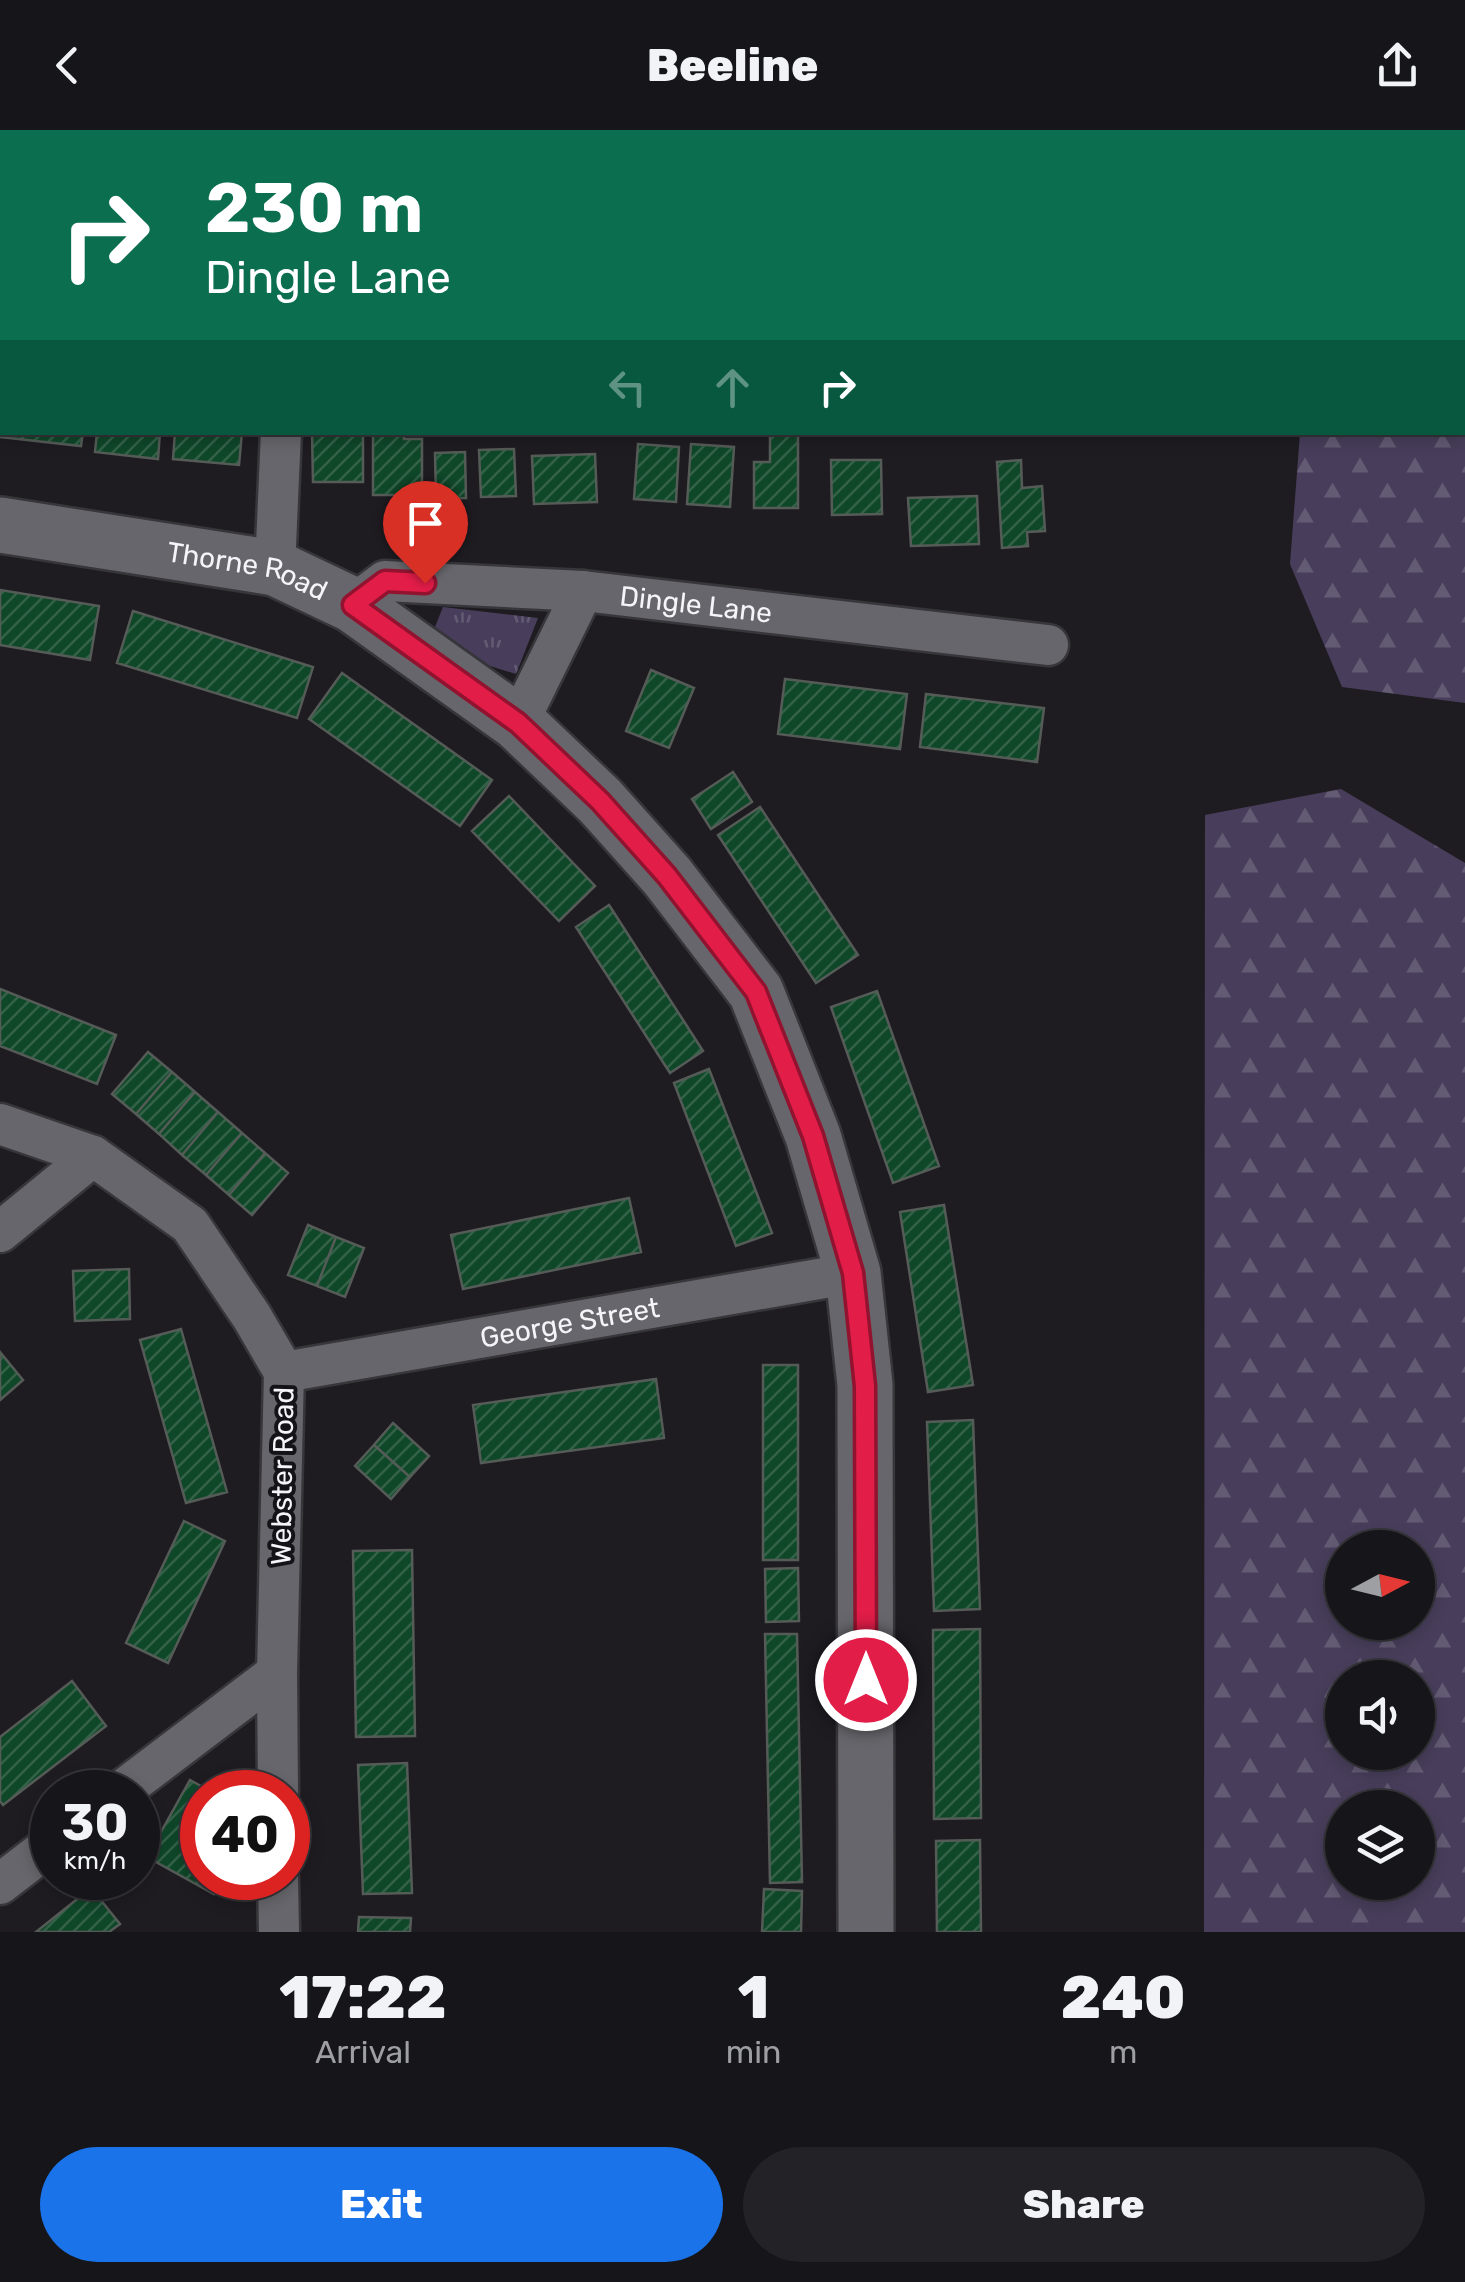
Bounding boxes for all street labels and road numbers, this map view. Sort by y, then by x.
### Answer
street label: Thorne Road [165,535,333,608]
street label: Dingle Lane [618,579,774,630]
street label: George Street [478,1291,662,1355]
street label: Webster Road [264,1387,301,1565]

